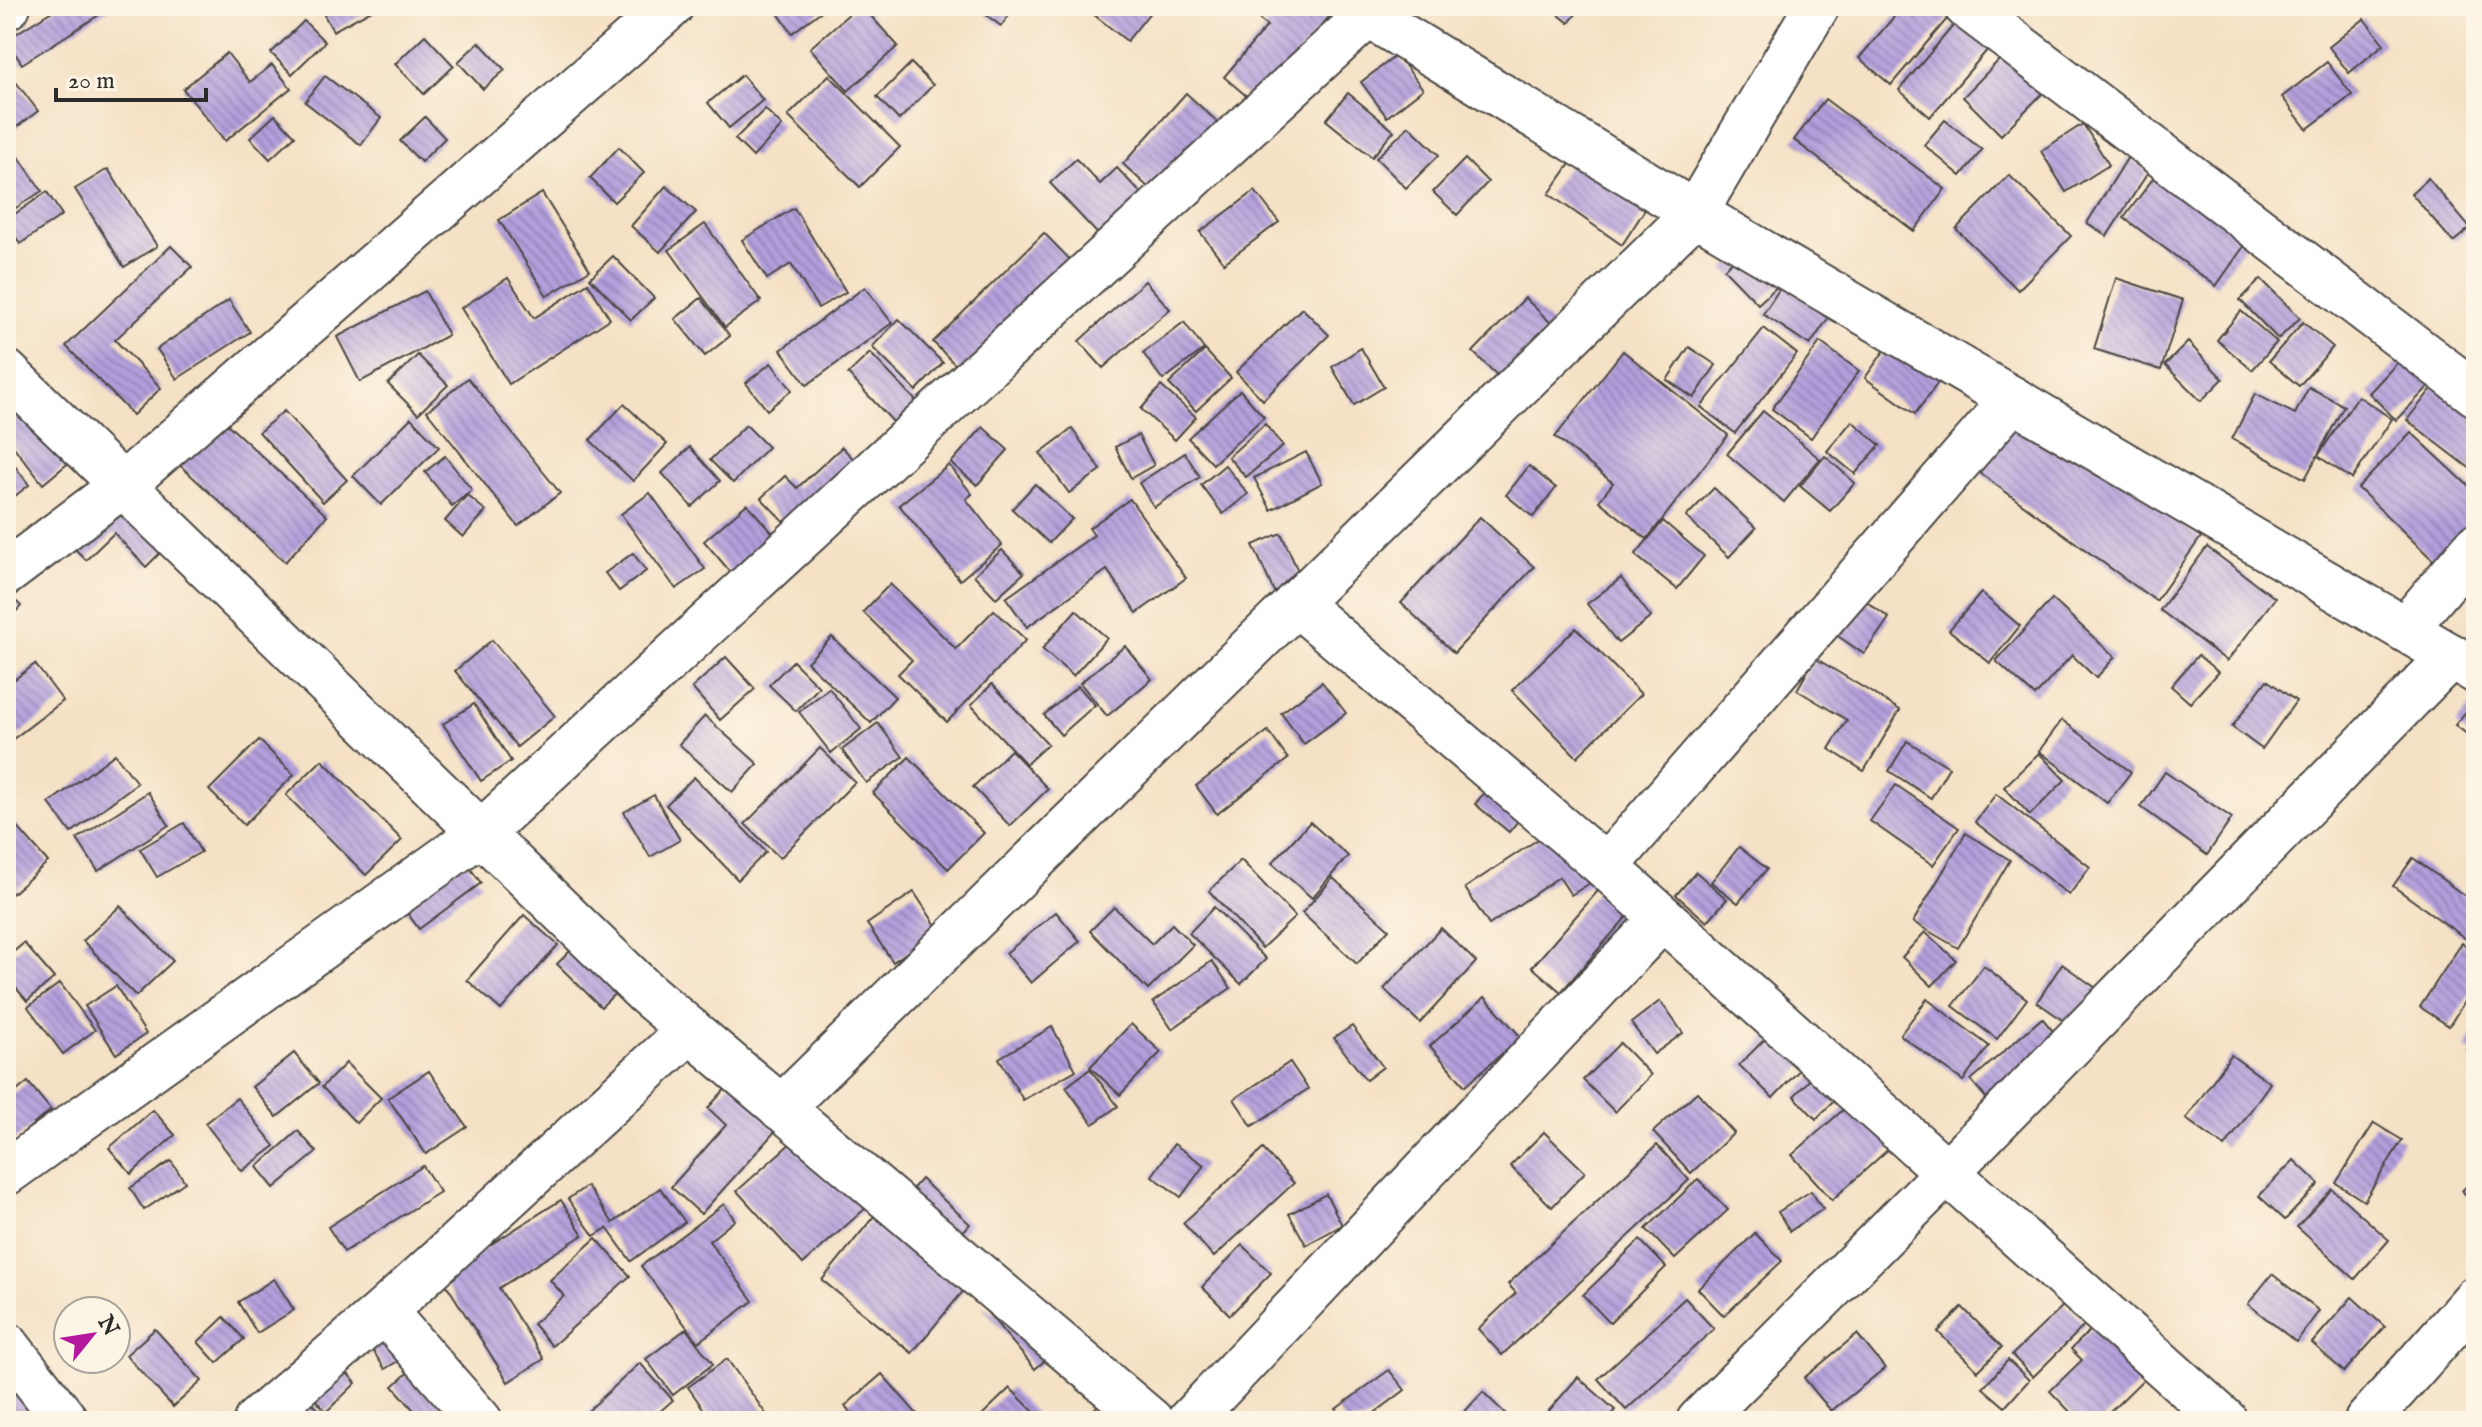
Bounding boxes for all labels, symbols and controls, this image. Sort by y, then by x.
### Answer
scale bar [56,52,206,102]
text: 20 m [68,66,115,97]
north arrow [52,1295,132,1375]
text: N [90,1310,124,1341]

